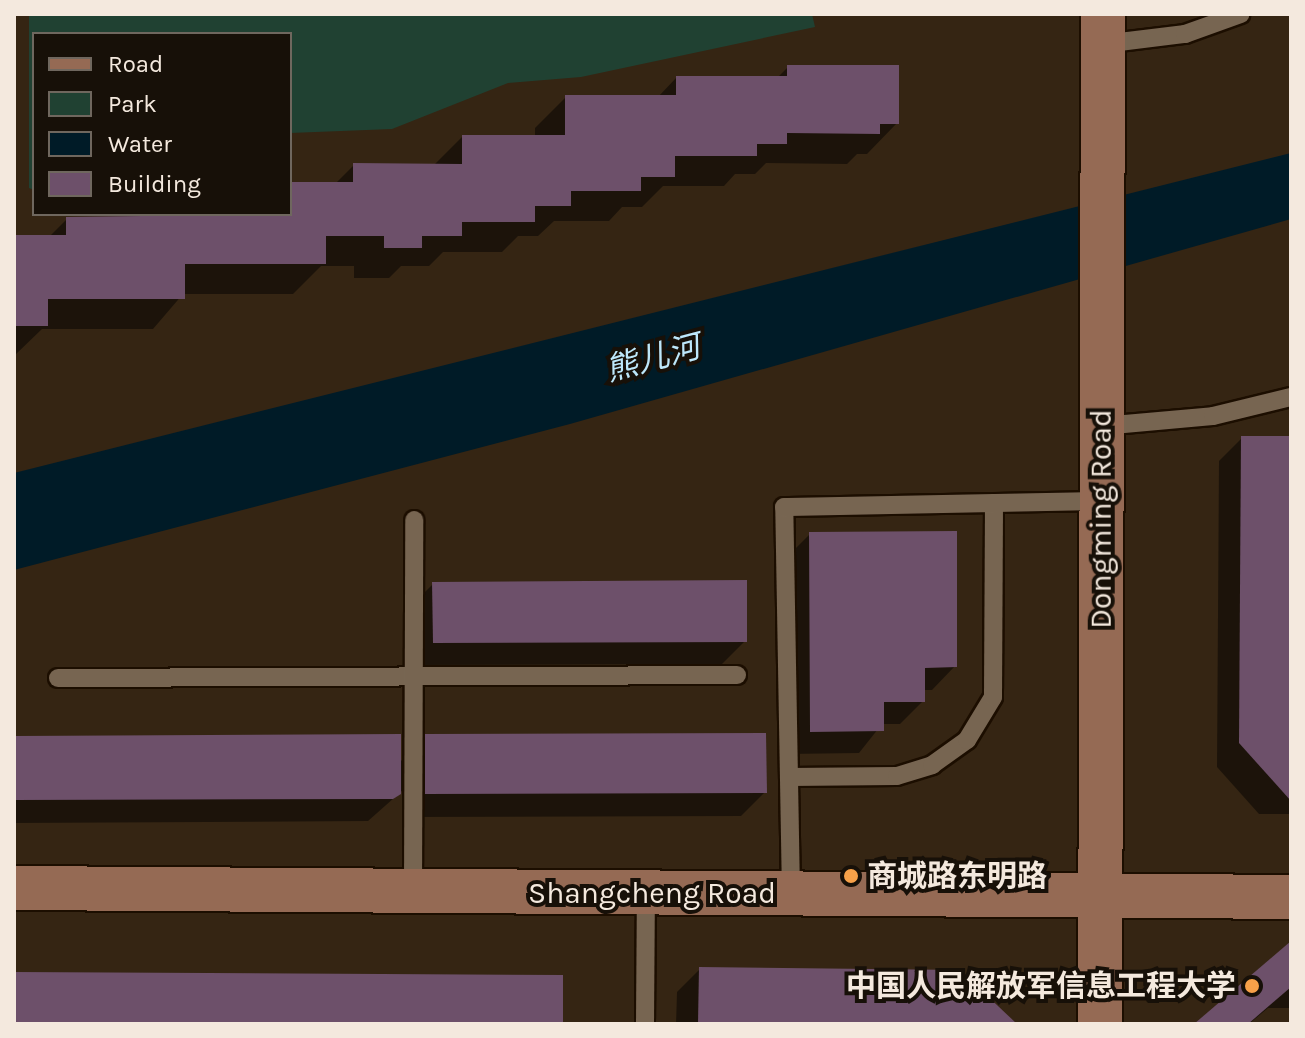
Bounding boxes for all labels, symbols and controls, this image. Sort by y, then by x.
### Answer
legend [32,32,292,216]
text: Road [108,50,163,78]
text: Park [108,90,157,118]
text: Water [108,130,172,158]
text: Building [108,170,201,198]
water label: 熊儿河 [602,328,704,390]
street label: Dongming Road [1083,409,1119,629]
place label: 商城路东明路 [867,858,1047,894]
marker: 商城路东明路 [842,867,860,885]
street label: Shangcheng Road [528,875,776,911]
place label: 中国人民解放军信息工程大学 [846,968,1236,1004]
marker: 中国人民解放军信息工程大学 [1243,977,1261,995]

